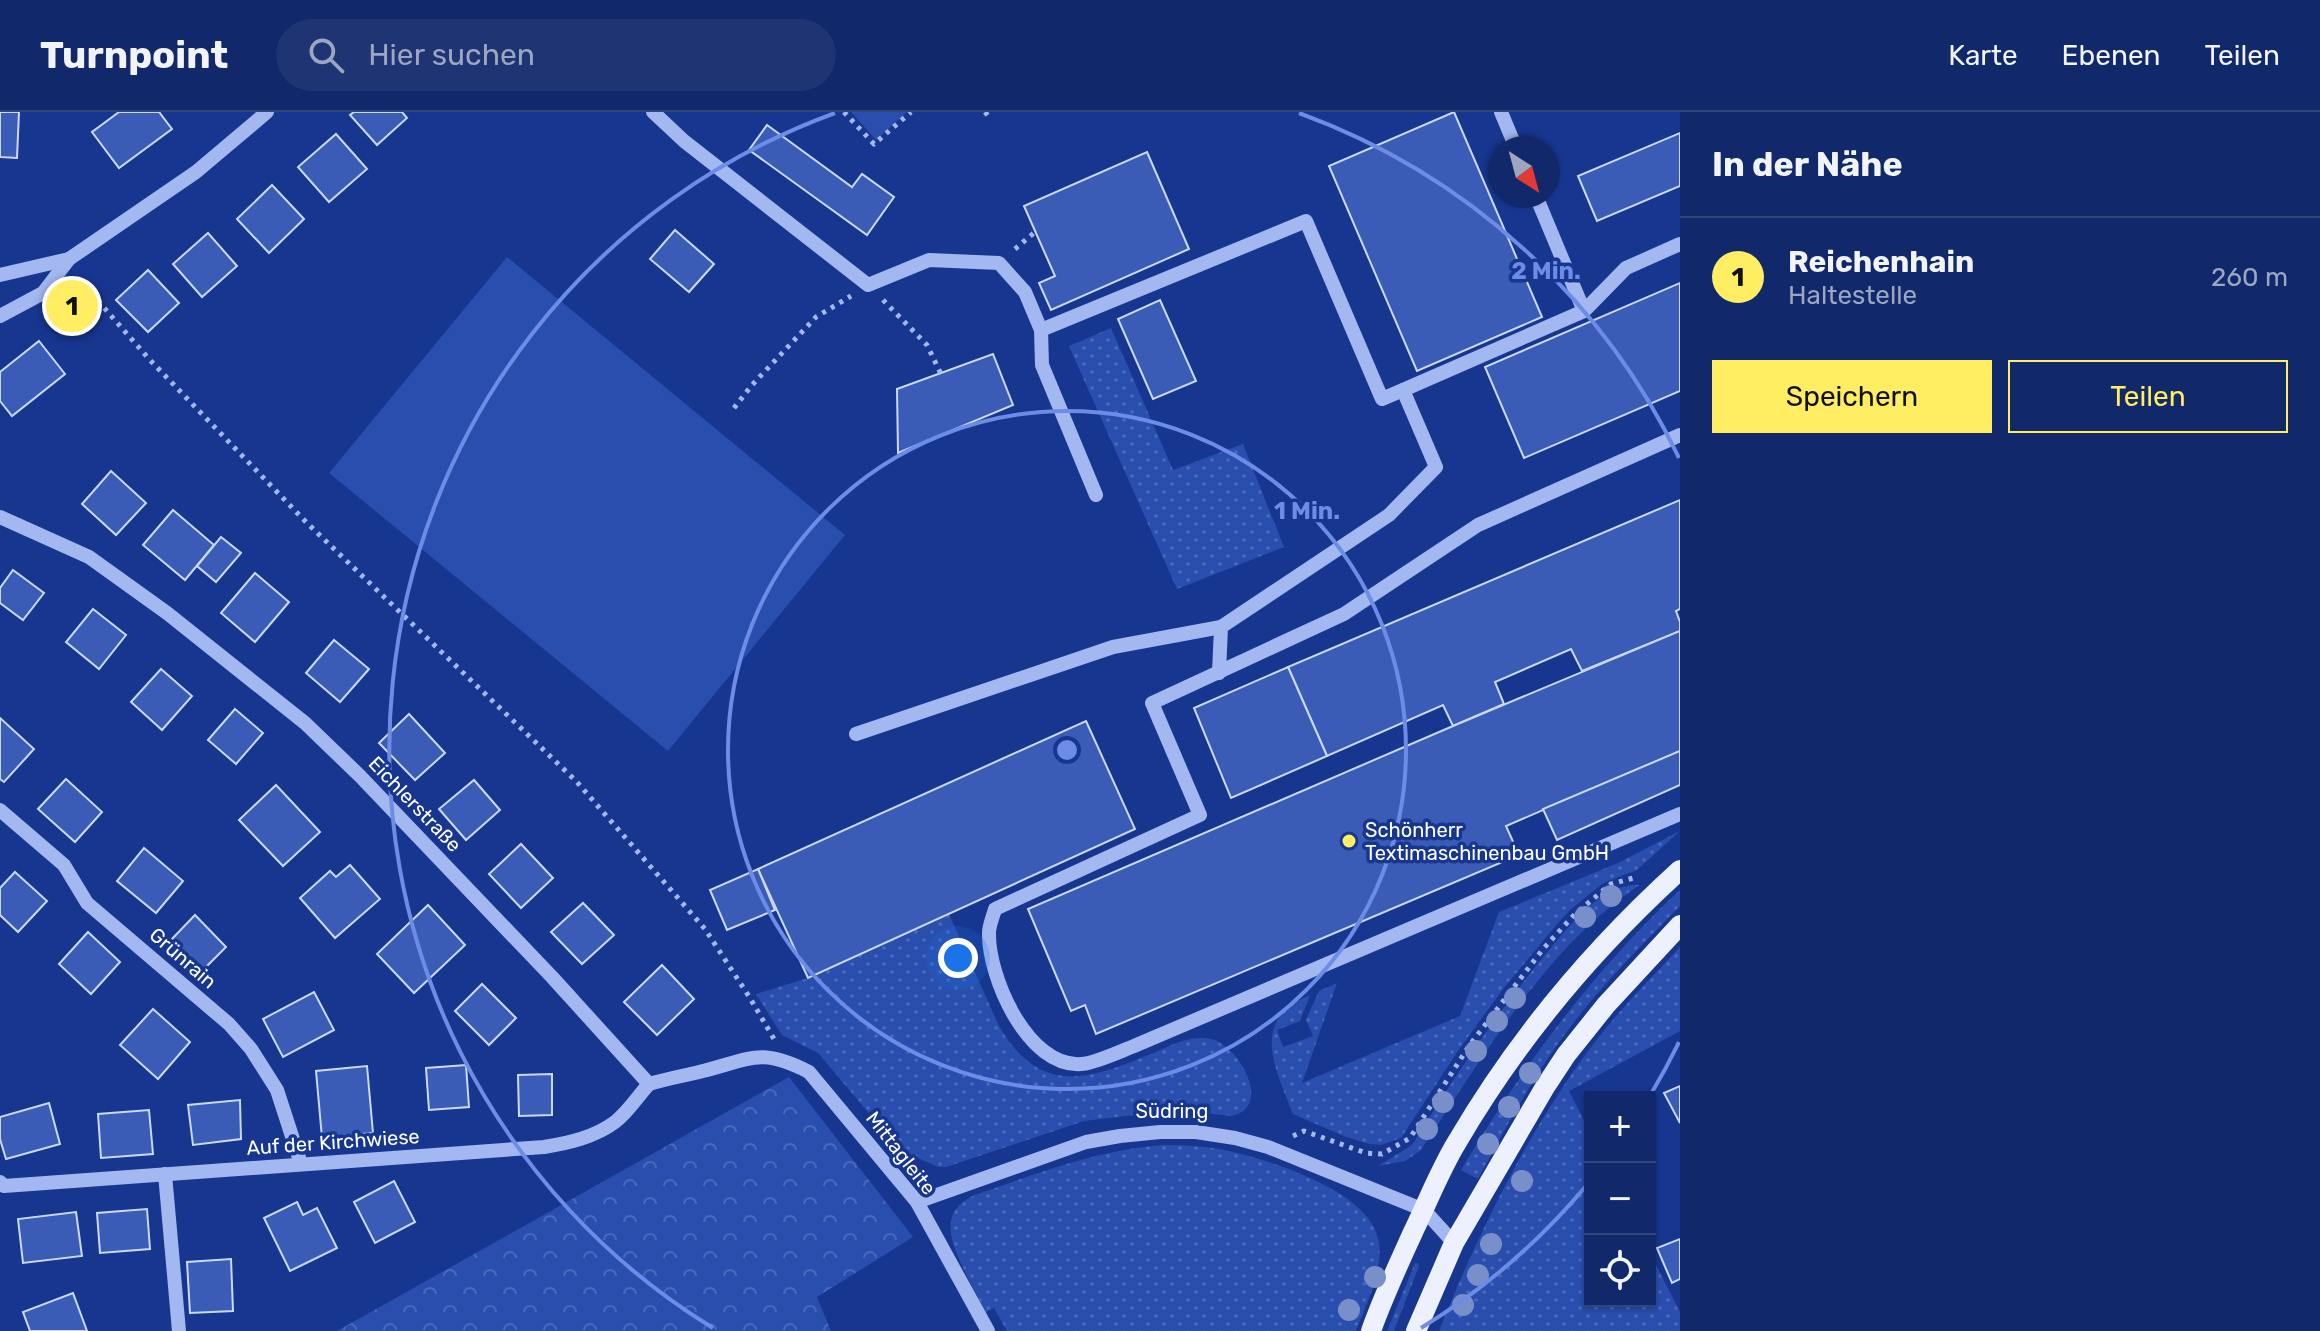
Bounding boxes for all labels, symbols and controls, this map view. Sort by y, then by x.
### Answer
search box [276,19,836,91]
text: Turnpoint [40,32,228,78]
icon: search [304,33,348,77]
text: Hier suchen [368,37,535,73]
text: Karte [1948,39,2018,72]
text: Ebenen [2062,39,2161,72]
text: Teilen [2205,39,2280,72]
north arrow [1488,136,1560,208]
text: In der Nähe [1712,144,1903,185]
text: Reichenhain [1788,244,1974,280]
text: 2 Min. [1511,257,1581,285]
text: 1 [1732,262,1744,293]
text: 260 m [2211,262,2288,293]
pin: 1 [46,276,98,336]
text: Haltestelle [1788,280,1917,311]
button: Speichern [1712,360,1992,433]
button: Teilen [2008,360,2288,433]
text: 1 Min. [1274,497,1340,525]
centre of rings [1053,736,1081,764]
street label: Eichlerstraße [364,751,466,857]
place label: Schönherr Textimaschinenbau GmbH [1365,818,1609,865]
marker: Schönherr Textimaschinenbau GmbH [1340,832,1358,850]
street label: Grünrain [145,922,221,994]
your location [938,938,978,978]
map controls [1584,1091,1656,1307]
button: + [1584,1091,1656,1163]
street label: Südring [1136,1099,1208,1123]
street label: Mittagleite [861,1107,941,1199]
street label: Auf der Kirchwiese [246,1124,420,1160]
button: − [1584,1163,1656,1235]
button: locate [1584,1235,1656,1307]

